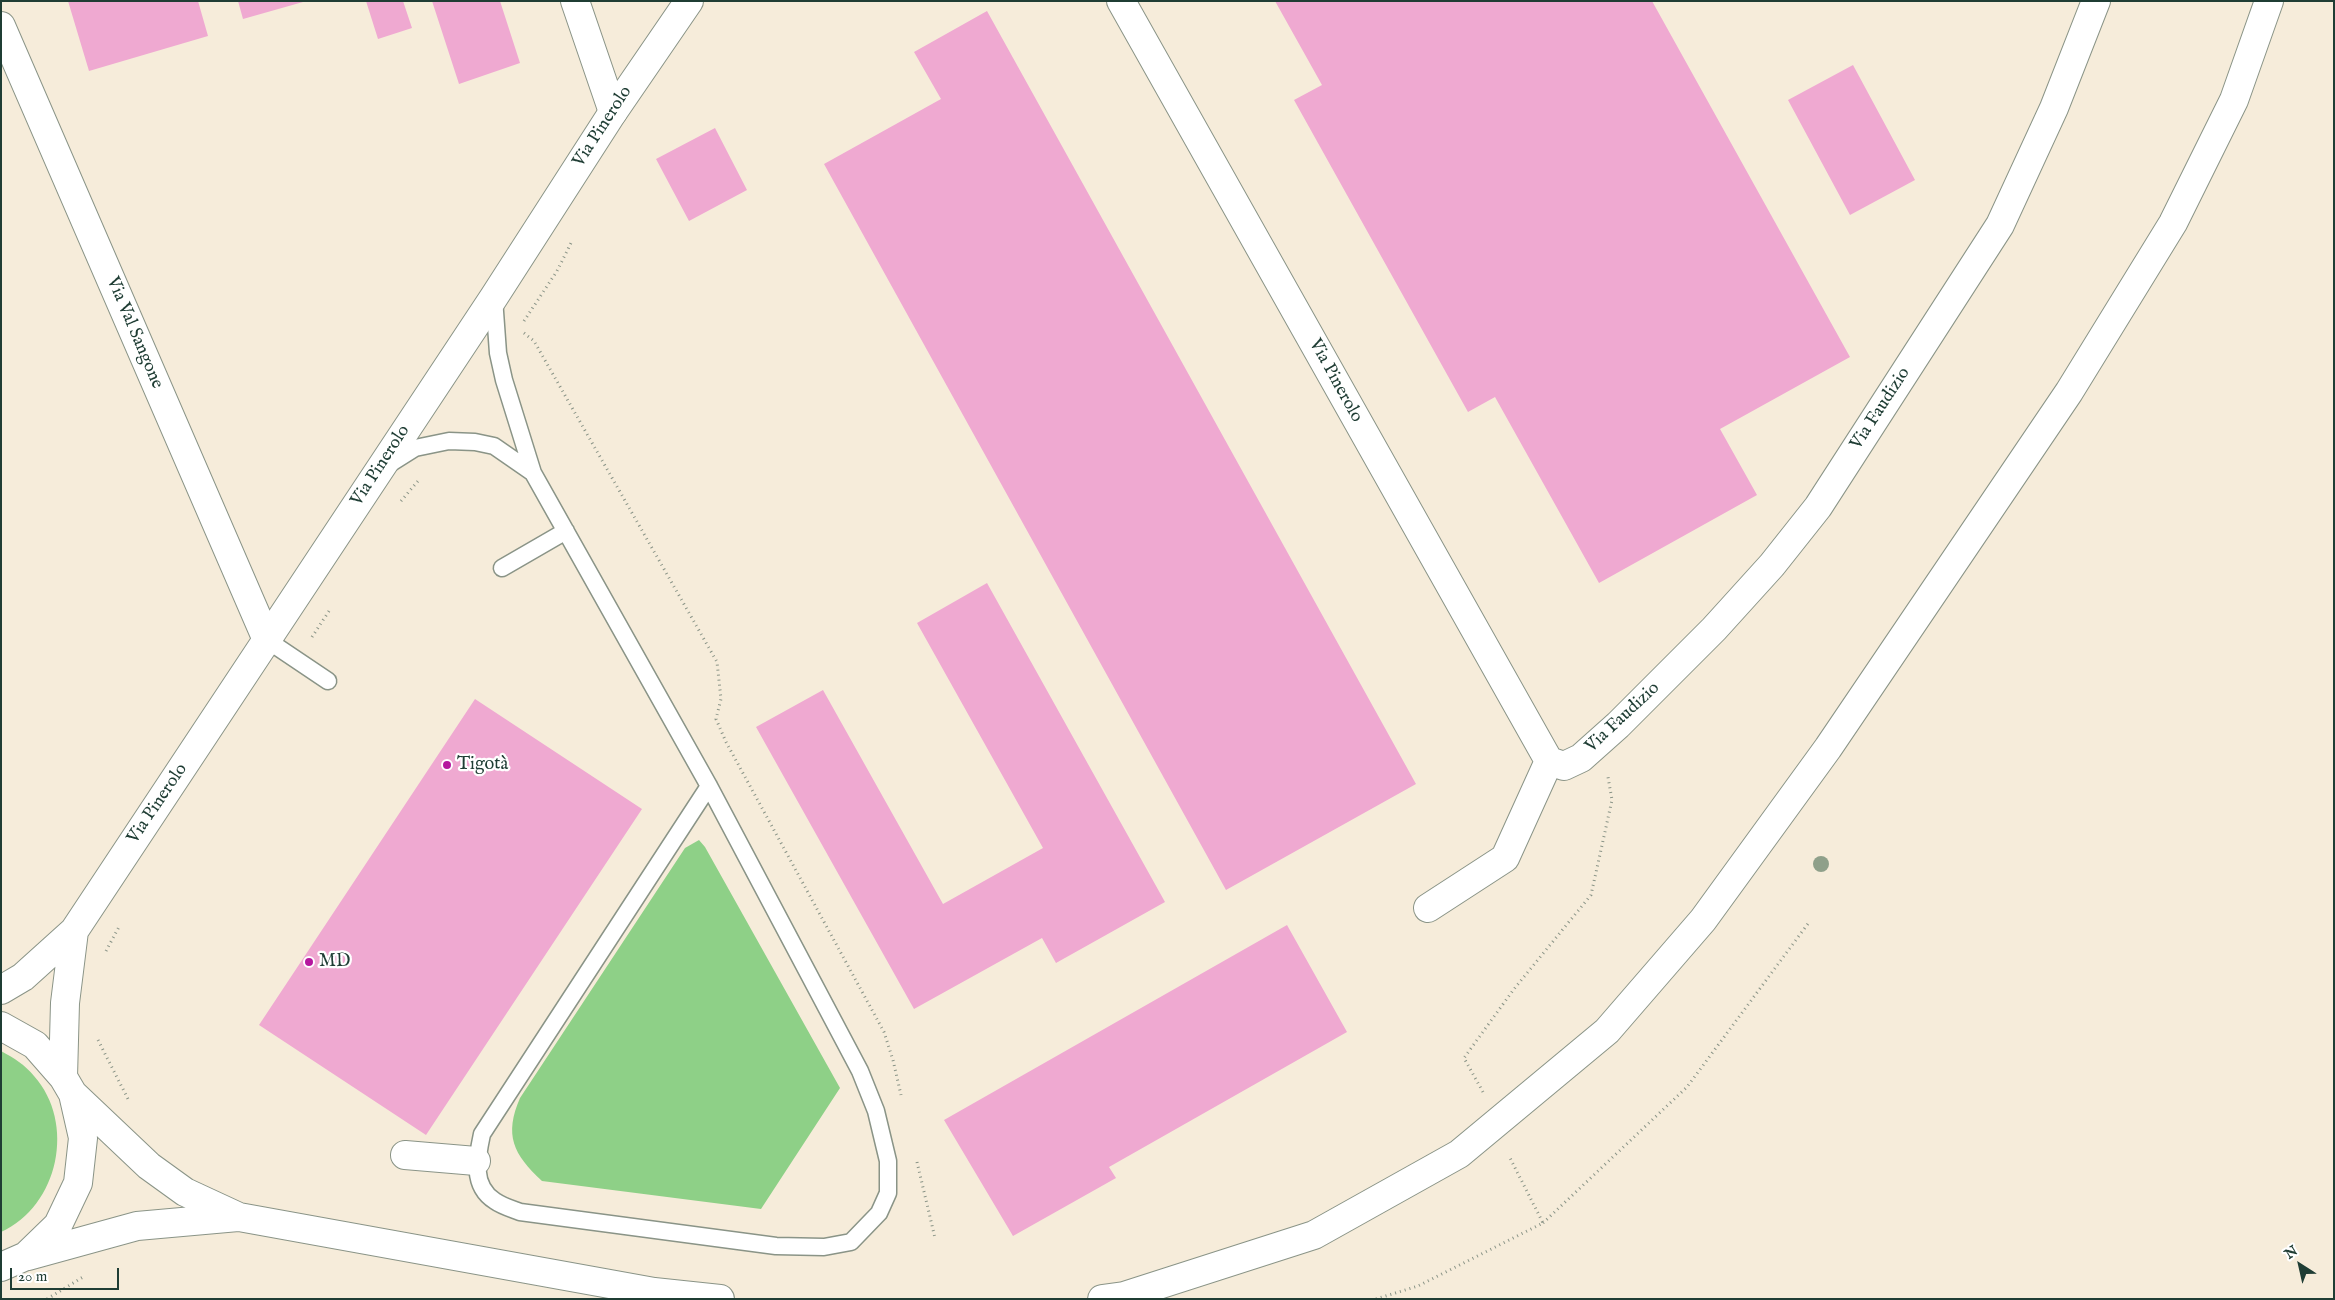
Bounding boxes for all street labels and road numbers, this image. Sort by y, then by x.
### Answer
street label: Via Pinerolo [569,82,637,172]
street label: Via Val Sangone [101,274,167,392]
street label: Via Pinerolo [1303,335,1367,427]
street label: Via Faudizio [1846,364,1916,454]
street label: Via Pinerolo [347,421,415,511]
street label: Via Faudizio [1581,678,1665,758]
street label: Via Pinerolo [123,760,193,848]

